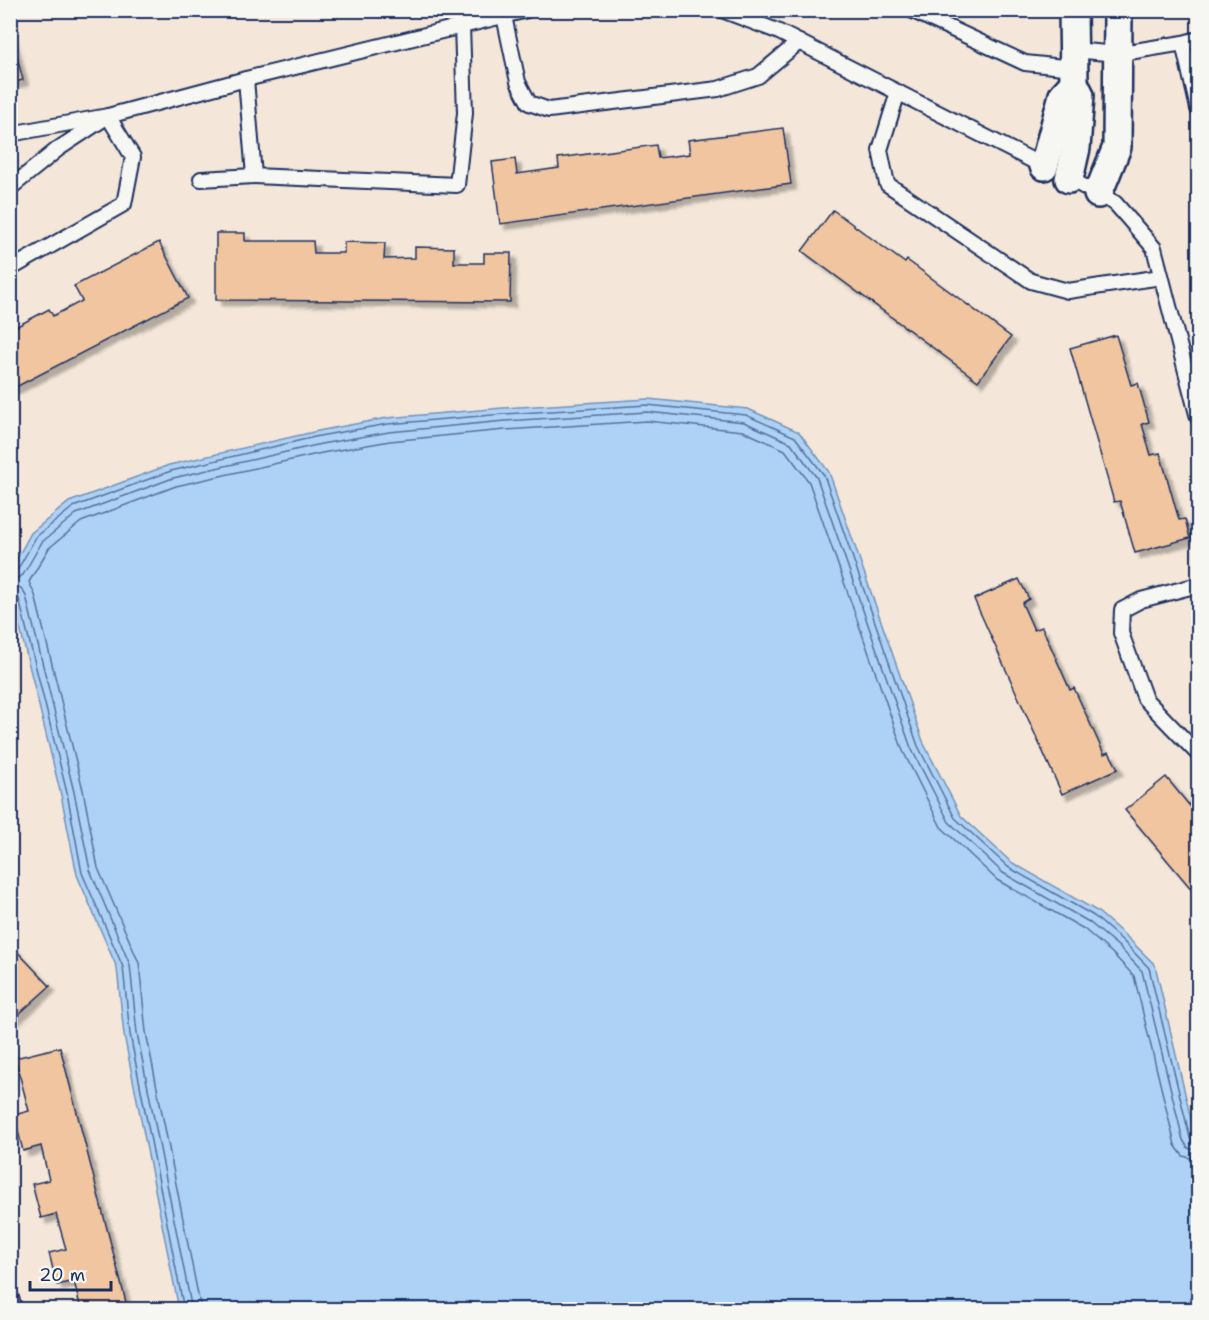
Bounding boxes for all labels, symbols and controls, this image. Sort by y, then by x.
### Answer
scale bar [30,1254,111,1292]
text: 20 m [39,1263,85,1287]

